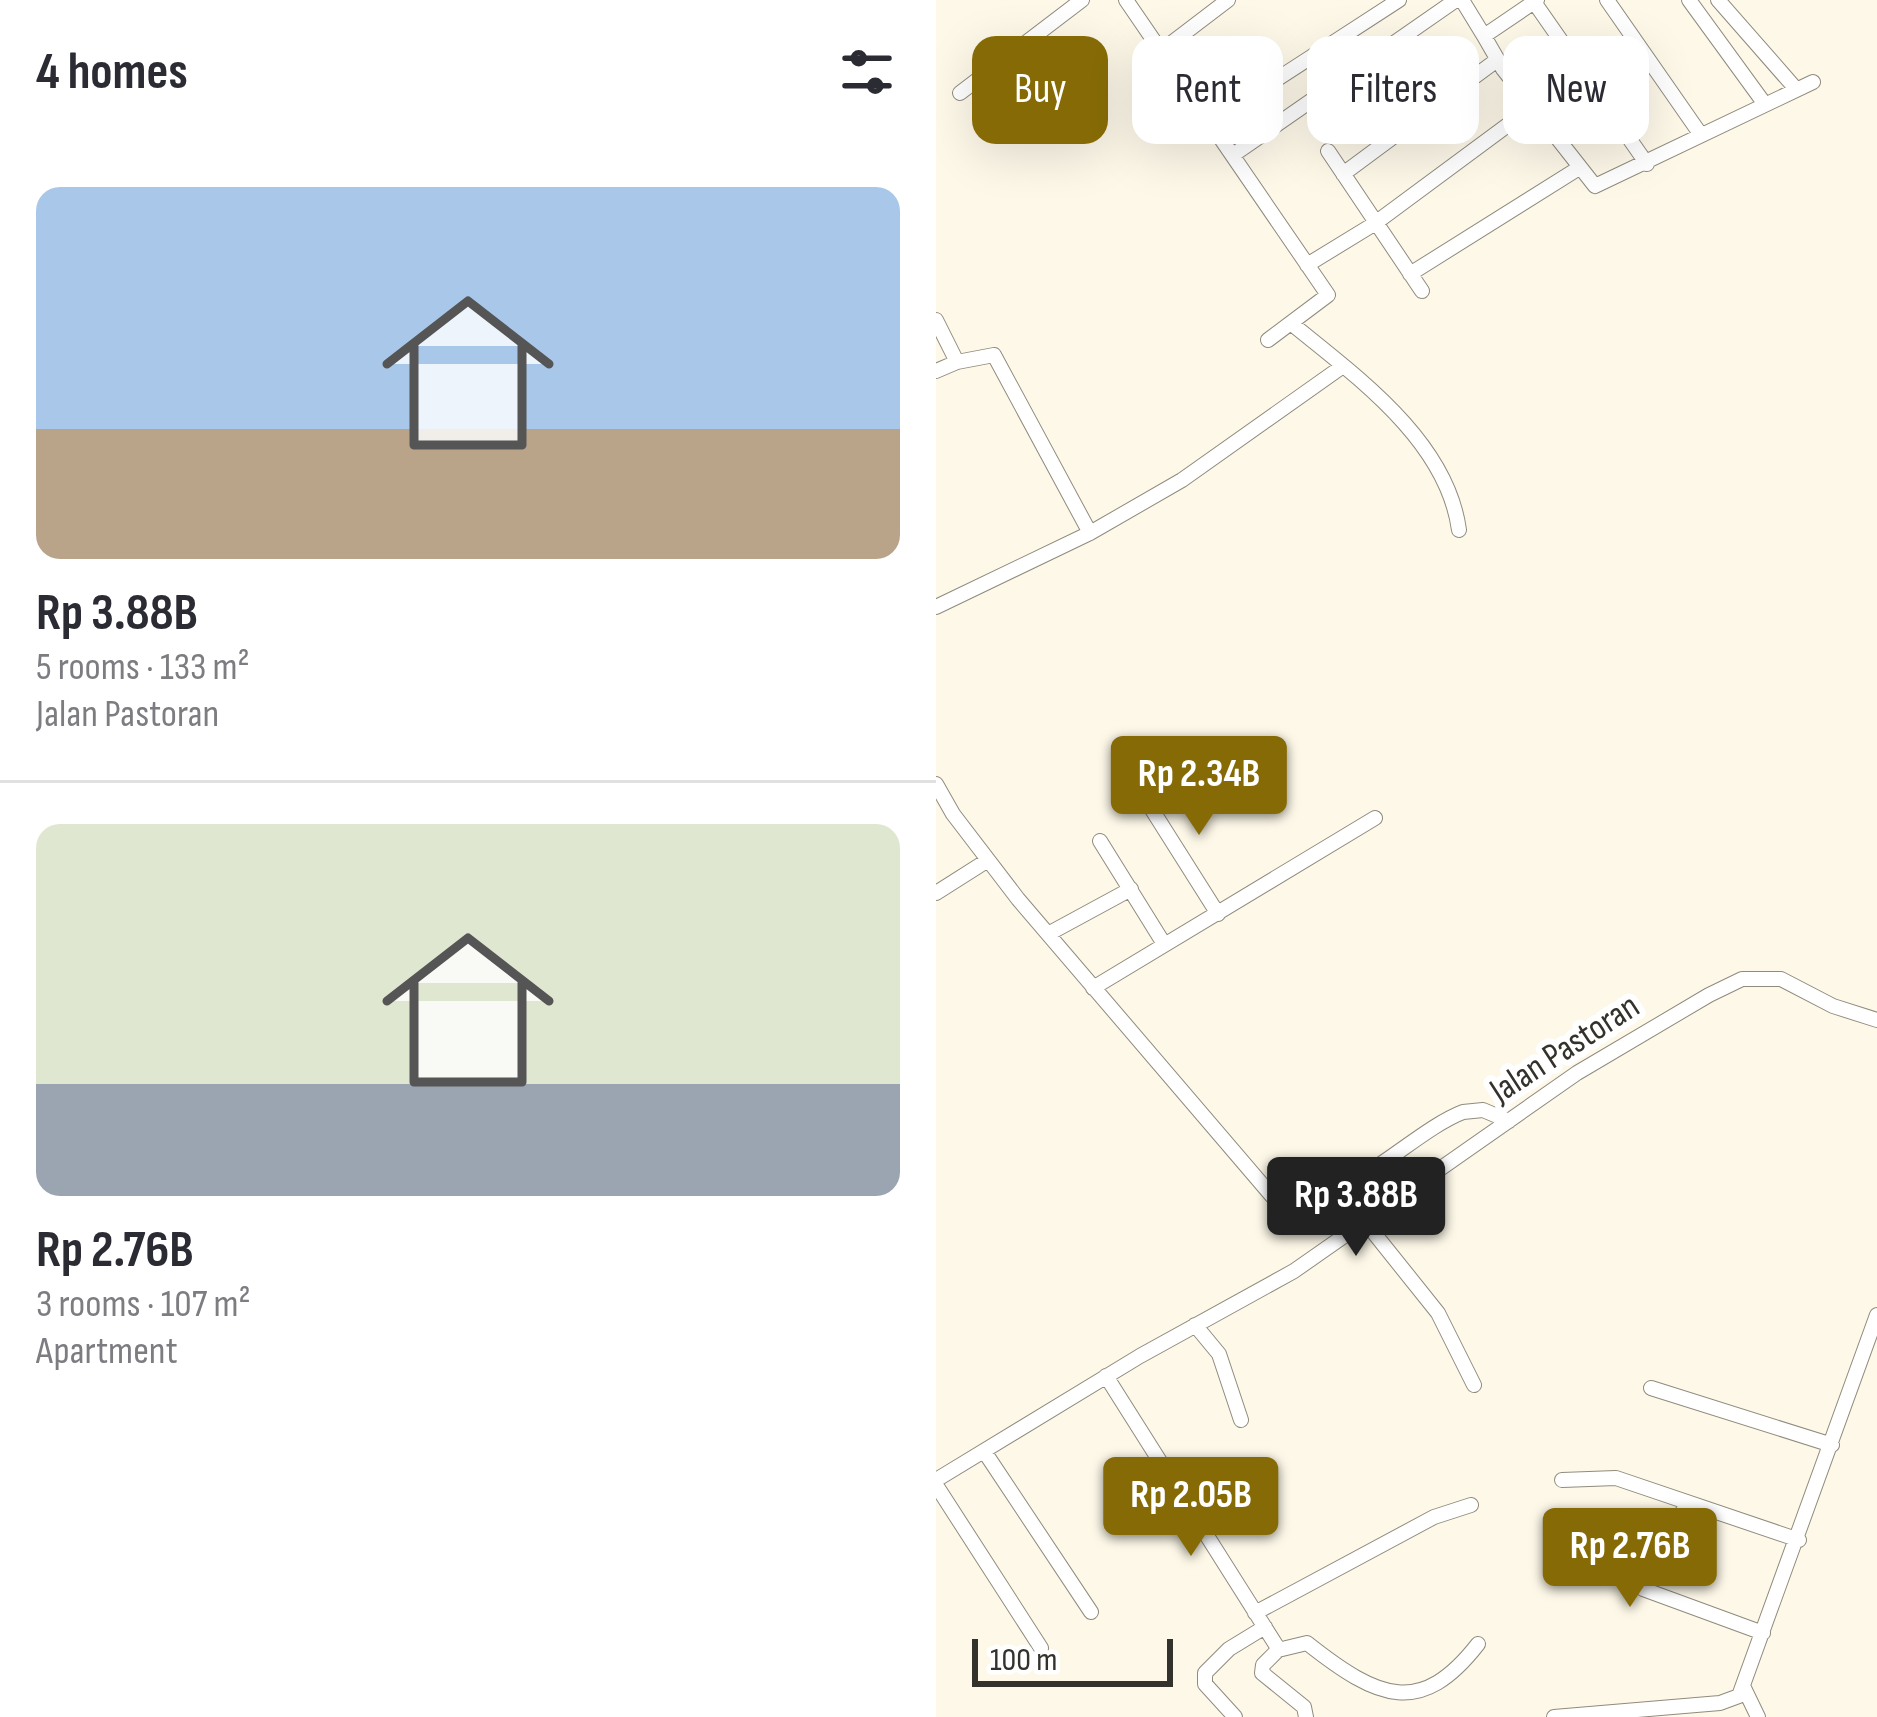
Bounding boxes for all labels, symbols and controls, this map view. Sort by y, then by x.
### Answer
chip: Buy [972,36,1108,144]
chip: Rent [1132,36,1283,144]
chip: Filters [1307,36,1479,144]
chip: New [1503,36,1649,144]
icon: filters [834,39,900,105]
text: 4 homes [36,42,188,103]
icon: home [360,265,576,481]
text: Rp 3.88B [36,583,198,644]
text: 5 rooms · 133 m² [36,644,250,691]
text: Jalan Pastoran [36,691,219,738]
pin: Rp 2.34B [1075,736,1323,838]
text: Rp 2.34B [1138,751,1260,798]
icon: home [360,902,576,1118]
street label: Jalan Pastoran [1482,985,1648,1114]
pin: Rp 3.88B [1232,1157,1480,1259]
text: Rp 3.88B [1294,1172,1418,1219]
text: Rp 2.76B [36,1220,194,1281]
text: 3 rooms · 107 m² [36,1281,251,1328]
text: Apartment [36,1328,178,1375]
pin: Rp 2.05B [1067,1457,1315,1559]
text: Rp 2.05B [1130,1472,1252,1519]
pin: Rp 2.76B [1506,1508,1754,1610]
text: Rp 2.76B [1570,1523,1690,1570]
scale bar [972,1633,1173,1686]
text: 100 m [990,1640,1057,1680]

